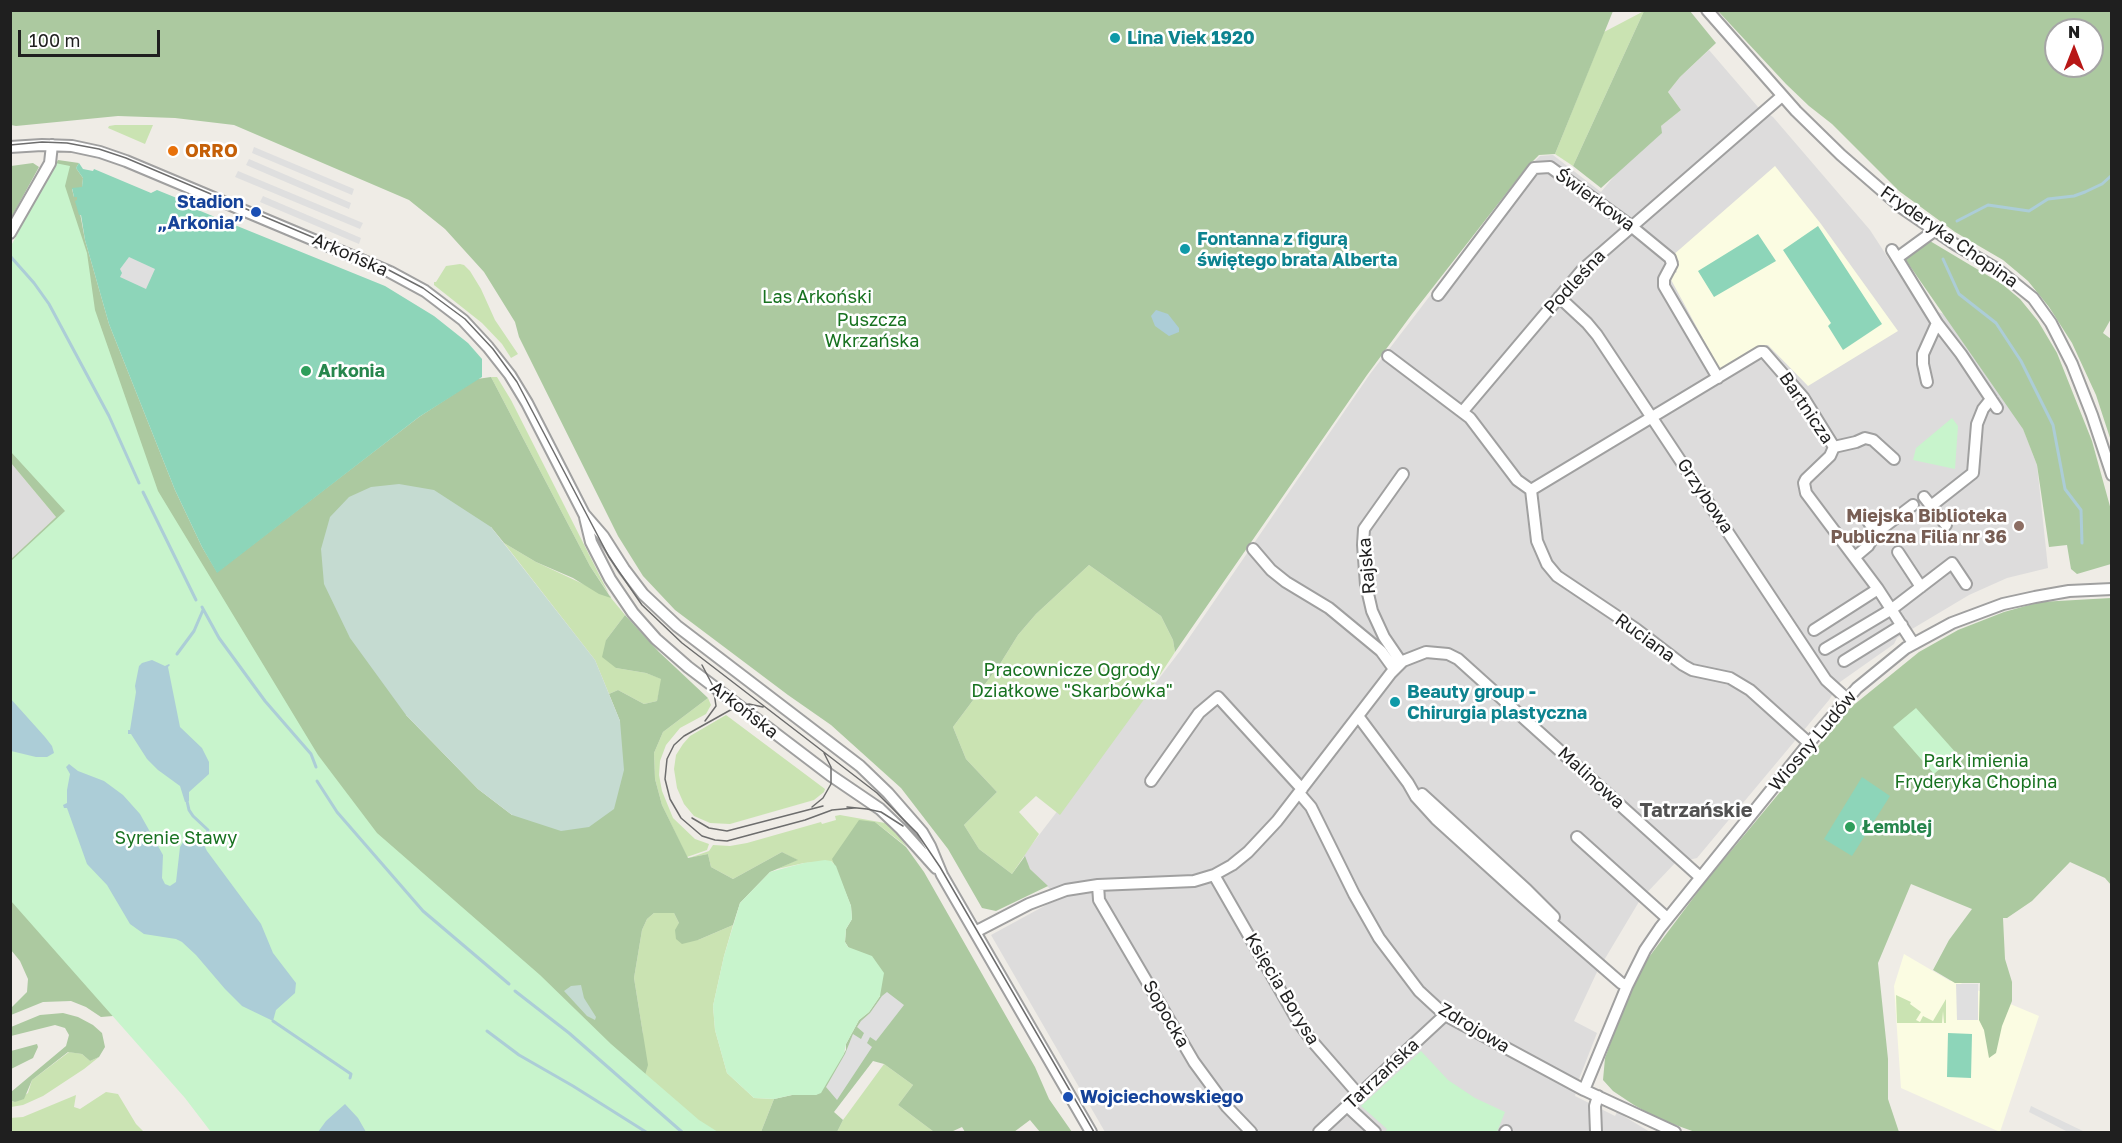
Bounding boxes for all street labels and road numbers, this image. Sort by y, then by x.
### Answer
street label: Świerkowa [1551,164,1639,236]
street label: Fryderyka Chopina [1876,181,2022,293]
street label: Arkońska [309,229,391,281]
street label: Podleśna [1540,245,1610,319]
street label: Bartnicza [1774,368,1838,448]
street label: Grzybowa [1672,455,1738,537]
street label: Rajska [1354,537,1380,595]
street label: Ruciana [1611,609,1679,667]
street label: Arkońska [706,677,782,743]
street label: Wiosny Ludów [1765,686,1861,796]
street label: Malinowa [1553,742,1629,814]
street label: Księcia Borysa [1240,929,1324,1049]
street label: Sopocka [1138,976,1194,1052]
street label: Zdrojowa [1435,998,1513,1058]
street label: Tatrzańska [1340,1034,1424,1114]

